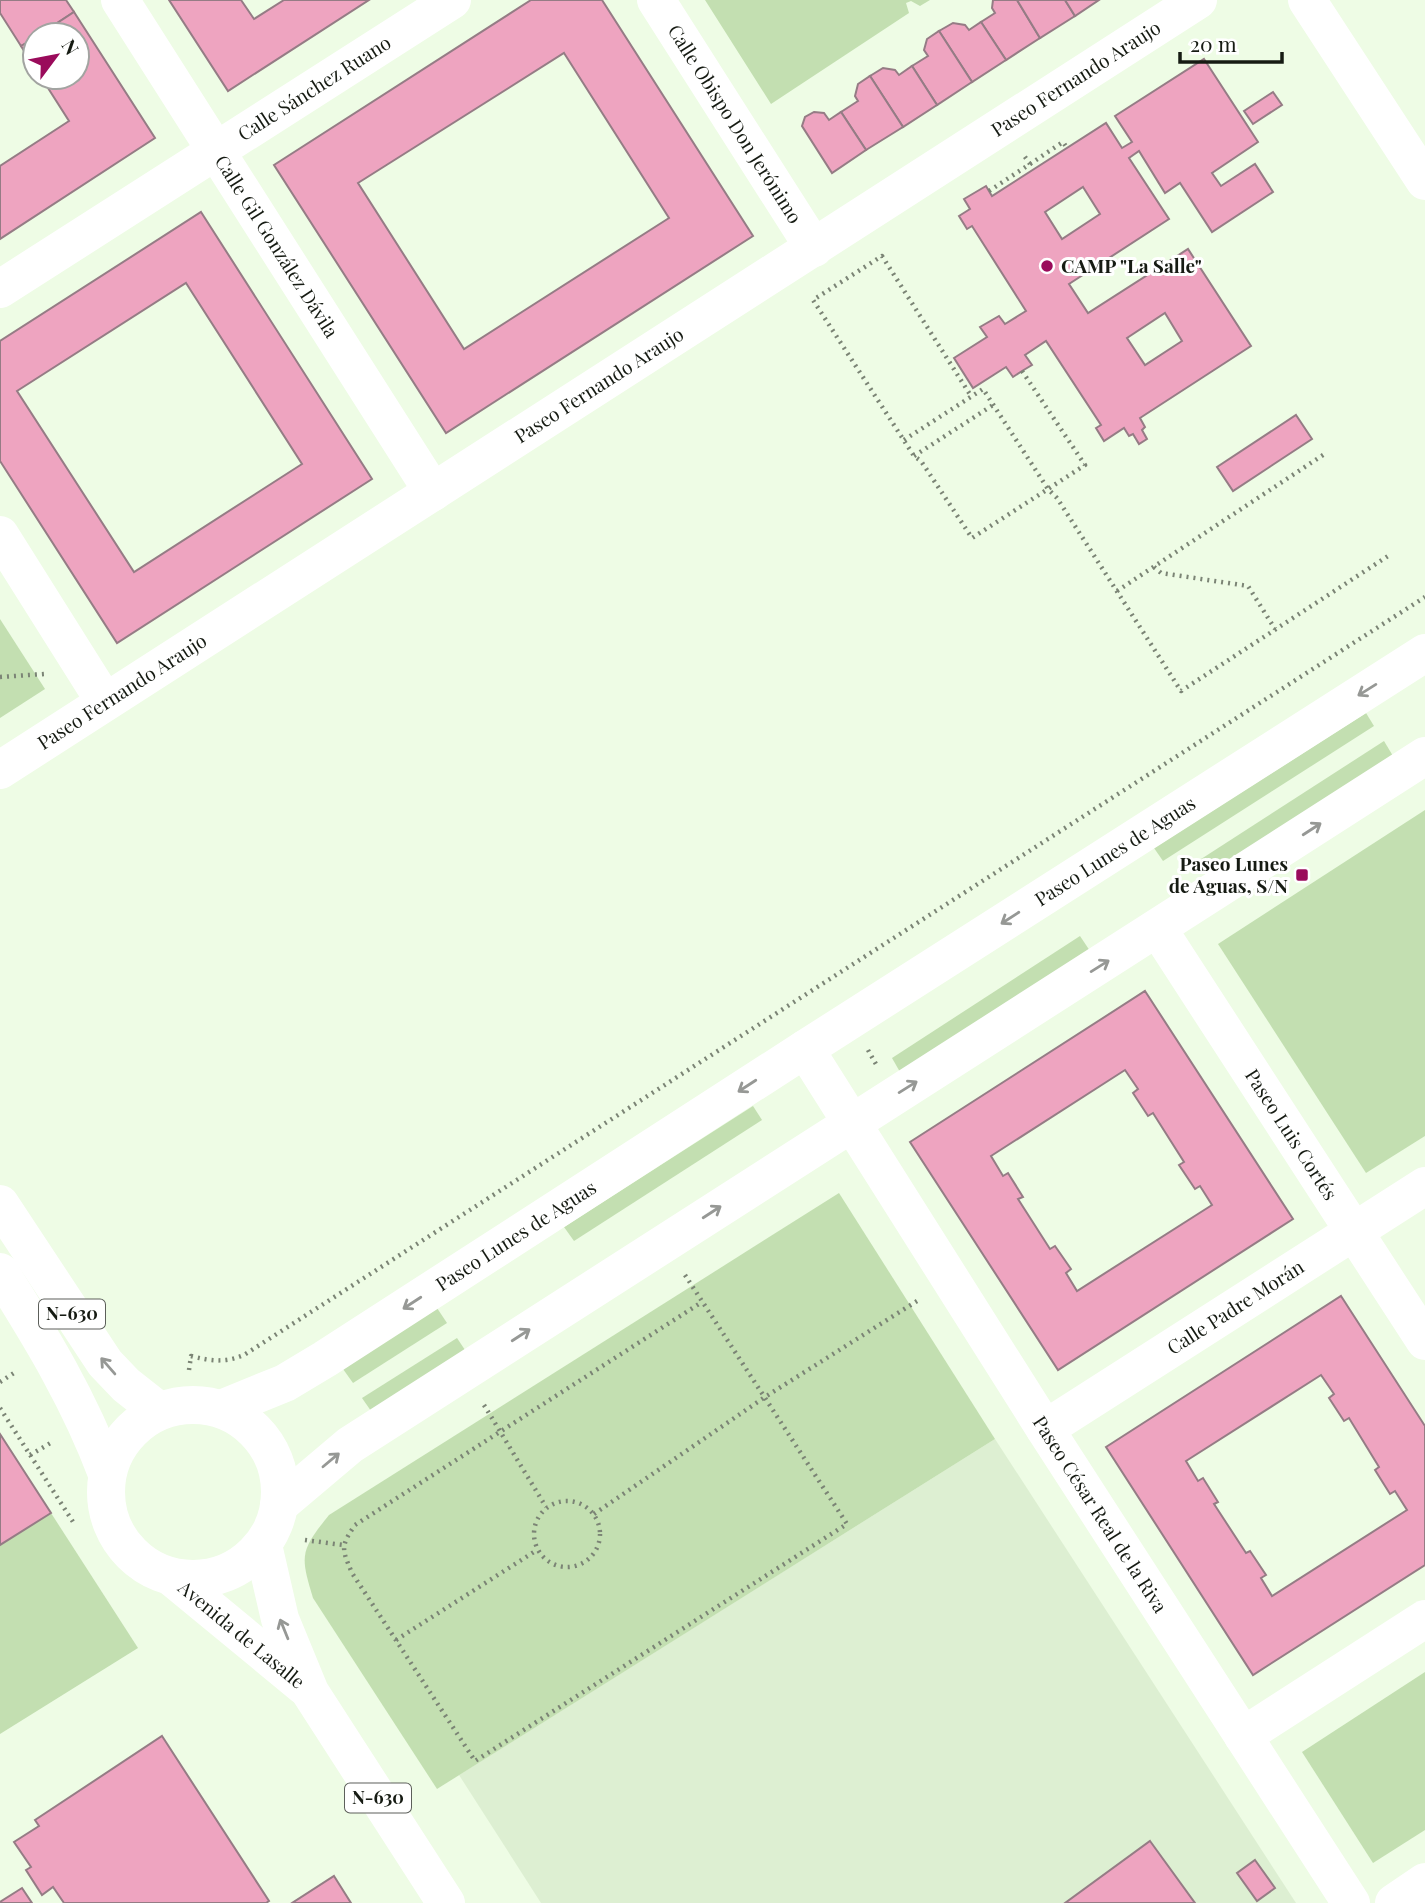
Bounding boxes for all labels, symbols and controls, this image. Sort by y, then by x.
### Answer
street label: Paseo Fernando Araujo [986,14,1165,142]
street label: Calle Obispo Don Jerónimo [663,19,809,228]
north arrow [21,21,91,91]
scale bar [1180,21,1282,65]
street label: Calle Sánchez Ruano [232,29,395,146]
text: 20 m [1190,29,1237,57]
text: N [57,34,86,59]
street label: Calle Gil González Dávila [210,149,346,343]
place label: CAMP "La Salle" [1061,252,1202,278]
marker: CAMP "La Salle" [1039,258,1055,274]
street label: Paseo Fernando Araujo [509,320,688,448]
street label: Paseo Fernando Araujo [32,627,211,755]
one-way arrow [1358,683,1378,697]
street label: Paseo Lunes de Aguas [1029,789,1200,911]
one-way arrow [1302,822,1321,837]
place label: Paseo Lunes de Aguas, S/N [1169,850,1288,898]
marker: Paseo Lunes de Aguas, S/N [1294,867,1310,883]
one-way arrow [1001,911,1021,925]
one-way arrow [1090,958,1110,972]
street label: Paseo Luis Cortés [1240,1063,1344,1205]
one-way arrow [738,1079,758,1093]
one-way arrow [898,1080,917,1095]
street label: Paseo Lunes de Aguas [430,1173,601,1296]
one-way arrow [702,1205,722,1219]
street label: Calle Padre Morán [1162,1253,1309,1360]
one-way arrow [403,1296,423,1310]
road number: N-630 [39,1300,105,1329]
one-way arrow [511,1327,530,1342]
one-way arrow [100,1357,116,1375]
street label: Paseo César Real de la Riva [1028,1410,1174,1618]
one-way arrow [322,1453,340,1468]
street label: Avenida de Lasalle [173,1573,311,1694]
one-way arrow [277,1619,290,1640]
road number: N-630 [345,1783,411,1812]

